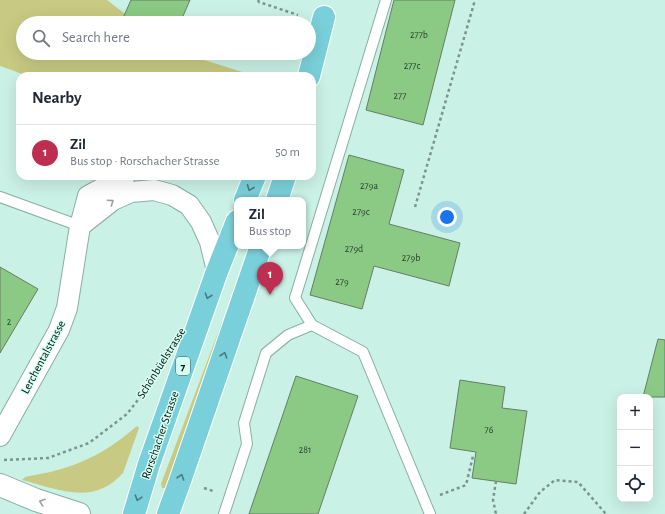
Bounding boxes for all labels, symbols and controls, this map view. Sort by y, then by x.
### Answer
search box [16,16,316,60]
icon: search [30,27,52,49]
text: Search here [62,30,130,45]
house number: 277b [410,30,428,40]
house number: 277c [404,61,421,71]
text: Nearby [32,89,82,106]
house number: 277 [394,91,406,101]
text: Zil [70,137,86,152]
text: 1 [43,146,47,159]
text: 50 m [275,146,300,159]
text: Bus stop · Rorschacher Strasse [70,155,219,168]
house number: 279a [360,181,378,191]
one-way arrow [246,184,254,191]
popup [234,197,306,249]
one-way arrow [107,199,114,207]
text: Zil [249,207,265,222]
house number: 279c [352,207,370,217]
your location [437,207,457,227]
text: Bus stop [249,225,291,238]
house number: 279d [345,244,363,254]
house number: 279b [402,253,420,263]
pin: 1 [257,262,283,295]
house number: 279 [335,277,349,287]
one-way arrow [204,292,213,299]
house number: 2 [7,317,12,327]
street label: Lerchentalstrasse [19,318,67,396]
street label: Schönbüelstrasse [134,325,188,401]
one-way arrow [219,351,228,358]
road number: 7 [176,357,190,375]
street label: Rorschacher Strasse [139,389,181,481]
map controls [617,394,653,502]
button: + [617,394,653,430]
house number: 76 [485,425,494,435]
button: − [617,430,653,466]
house number: 281 [299,445,311,455]
button: locate [617,466,653,502]
one-way arrow [177,474,185,481]
one-way arrow [134,495,143,502]
one-way arrow [39,498,46,506]

